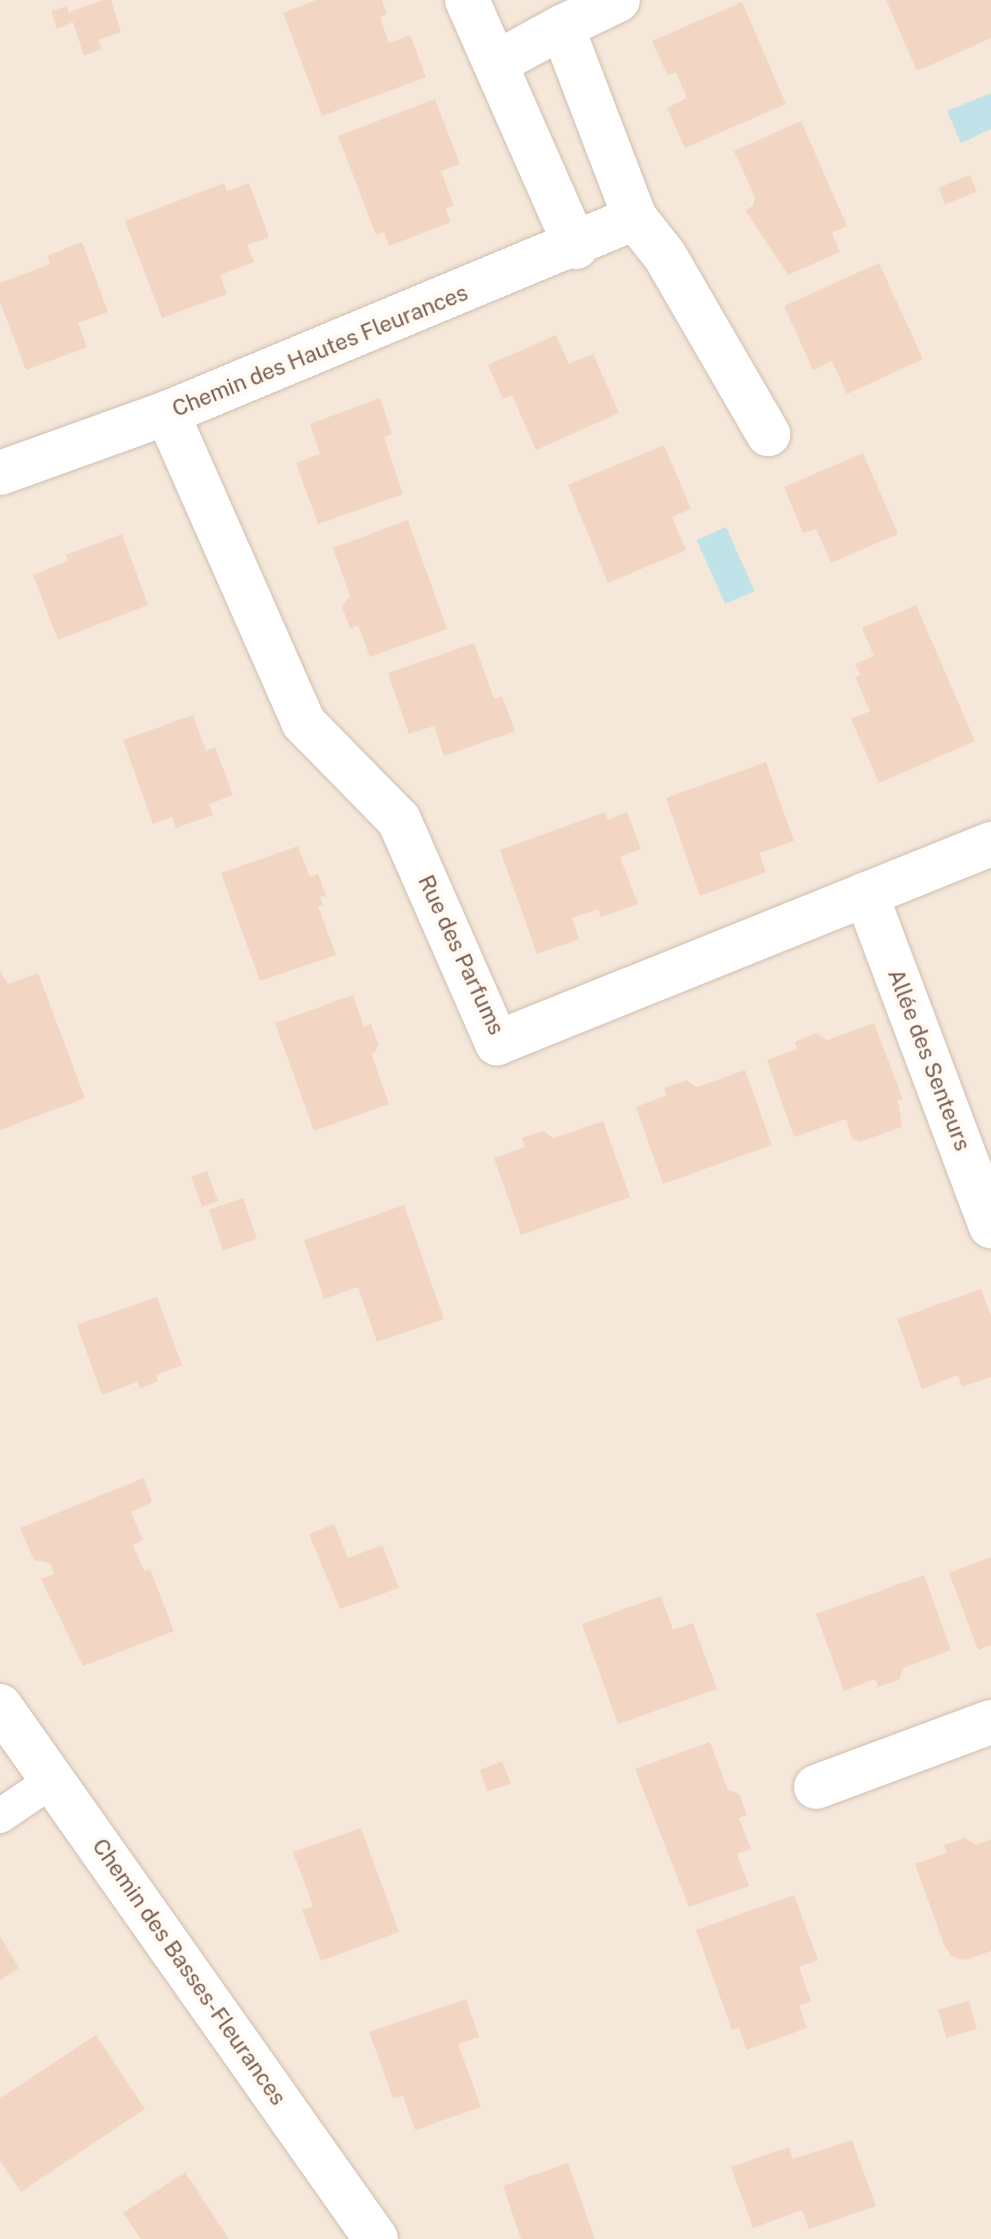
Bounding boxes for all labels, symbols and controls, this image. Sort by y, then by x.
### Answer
street label: Chemin des Hautes Fleurances [168,279,472,423]
street label: Rue des Parfums [412,871,510,1039]
street label: Allée des Senteurs [882,965,976,1155]
street label: Chemin des Basses-Fleurances [87,1834,291,2110]

